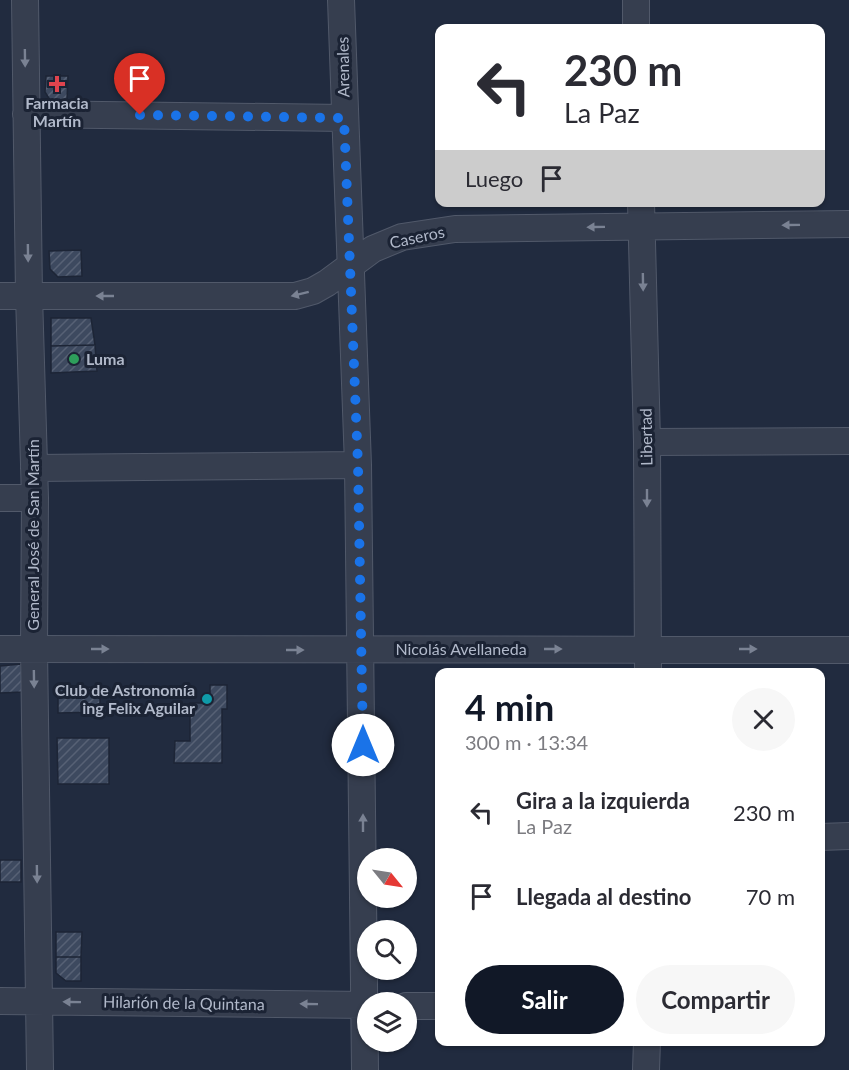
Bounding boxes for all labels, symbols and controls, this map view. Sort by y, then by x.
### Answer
street label: Arenales [332,36,353,98]
text: 230 m [564,45,682,95]
icon: left [465,48,543,126]
one-way arrow [20,49,30,68]
pin [114,53,165,115]
icon: arrive [123,62,156,95]
marker: Farmacia Martín [50,77,64,91]
place label: Farmacia Martín [25,93,89,130]
text: La Paz [564,96,640,129]
icon: arrive [535,162,568,195]
text: Luego [465,165,523,192]
one-way arrow [781,220,800,230]
street label: Caseros [388,221,446,252]
one-way arrow [586,222,605,232]
one-way arrow [23,244,33,263]
one-way arrow [638,272,647,291]
one-way arrow [291,289,309,299]
one-way arrow [96,291,115,301]
place label: Luma [86,349,125,368]
marker: Luma [67,352,81,366]
street label: Libertad [635,408,656,466]
street label: General José de San Martín [23,439,42,631]
one-way arrow [642,488,652,507]
street label: Nicolás Avellaneda [395,639,527,658]
one-way arrow [91,644,110,654]
one-way arrow [544,644,563,654]
one-way arrow [739,644,758,654]
one-way arrow [286,645,305,655]
one-way arrow [29,670,39,689]
place label: Club de Astronomía ing Felix Aguilar [55,680,195,717]
text: 4 min [465,685,554,729]
button: close [732,688,795,751]
marker: Club de Astronomía ing Felix Aguilar [200,692,214,706]
position arrow [331,713,395,777]
text: 300 m · 13:34 [465,730,588,754]
text: Gira a la izquierda [516,787,690,814]
icon: left [465,796,498,829]
text: 230 m [733,799,795,826]
one-way arrow [358,813,368,832]
text: La Paz [516,814,572,838]
north arrow [357,848,417,908]
map controls [357,848,417,1052]
one-way arrow [32,865,42,884]
icon: arrive [465,880,498,913]
text: Llegada al destino [516,883,692,910]
text: 70 m [746,883,795,910]
button: search [357,920,417,980]
button: Salir [465,965,624,1034]
button: Compartir [636,965,795,1034]
street label: Hilarión de la Quintana [103,992,265,1013]
button: layers [357,992,417,1052]
one-way arrow [63,997,82,1007]
one-way arrow [300,1000,319,1009]

